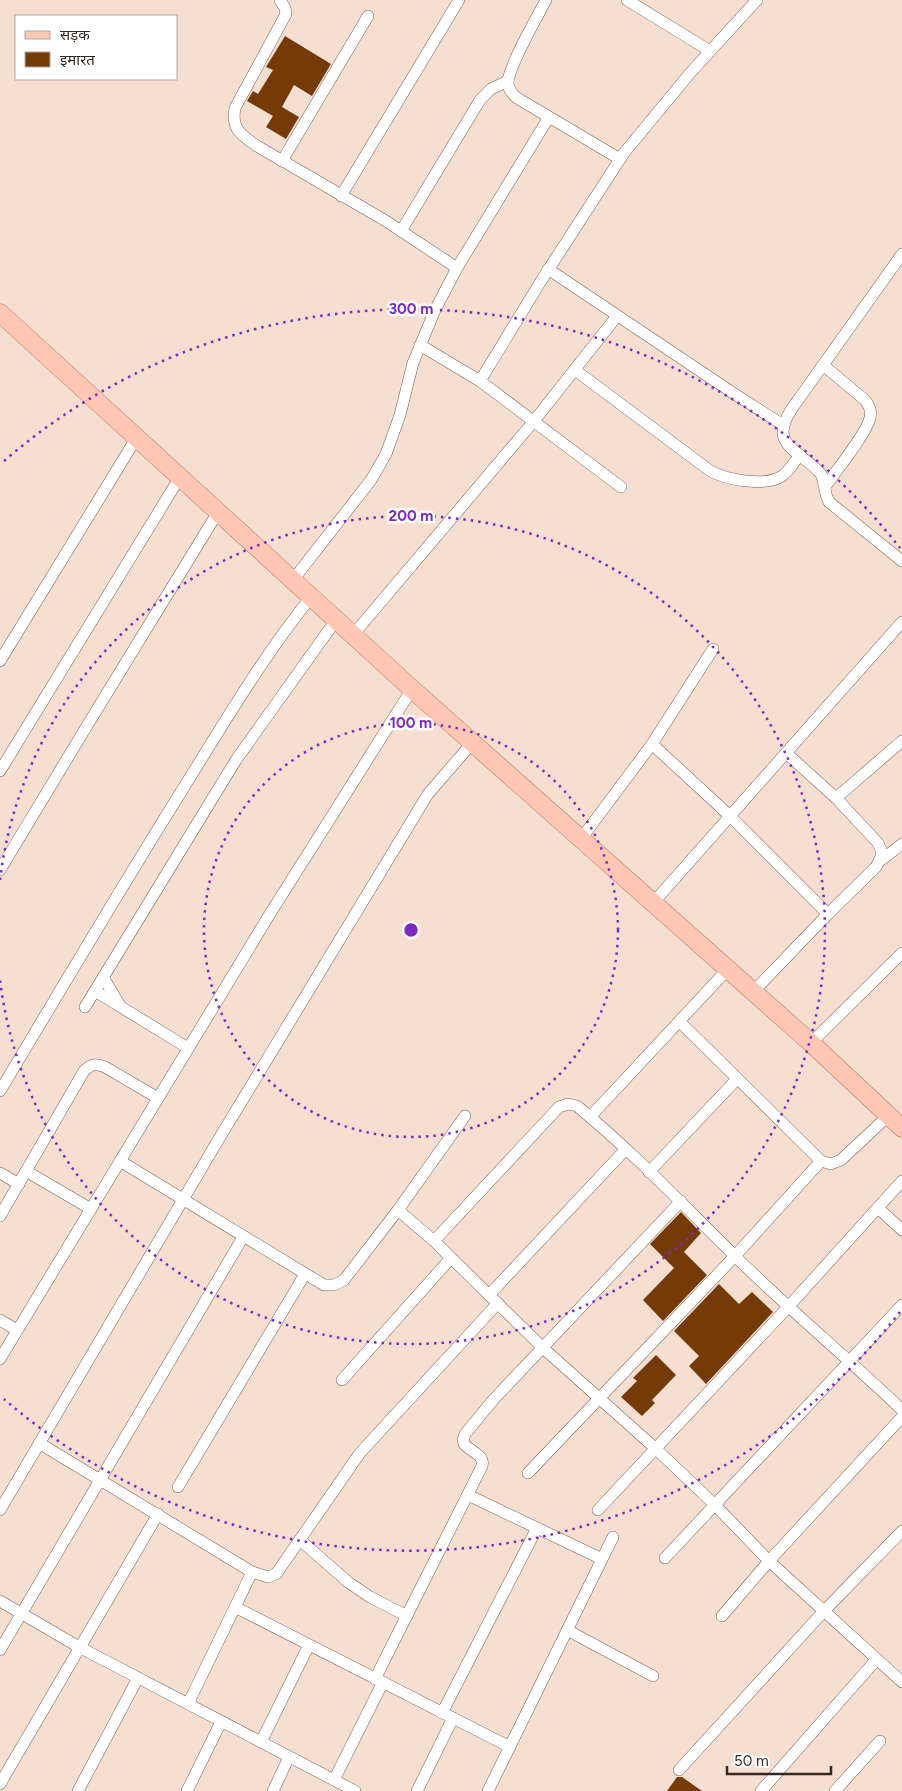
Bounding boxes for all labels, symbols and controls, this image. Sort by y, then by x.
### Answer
legend [15,15,178,80]
text: सड़क [60,26,90,44]
text: इमारत [60,51,95,69]
text: 300 m [389,300,433,318]
text: 200 m [389,507,433,525]
text: 100 m [390,714,432,732]
centre of rings [402,921,420,939]
scale bar [727,1744,831,1776]
text: 50 m [734,1752,769,1770]

